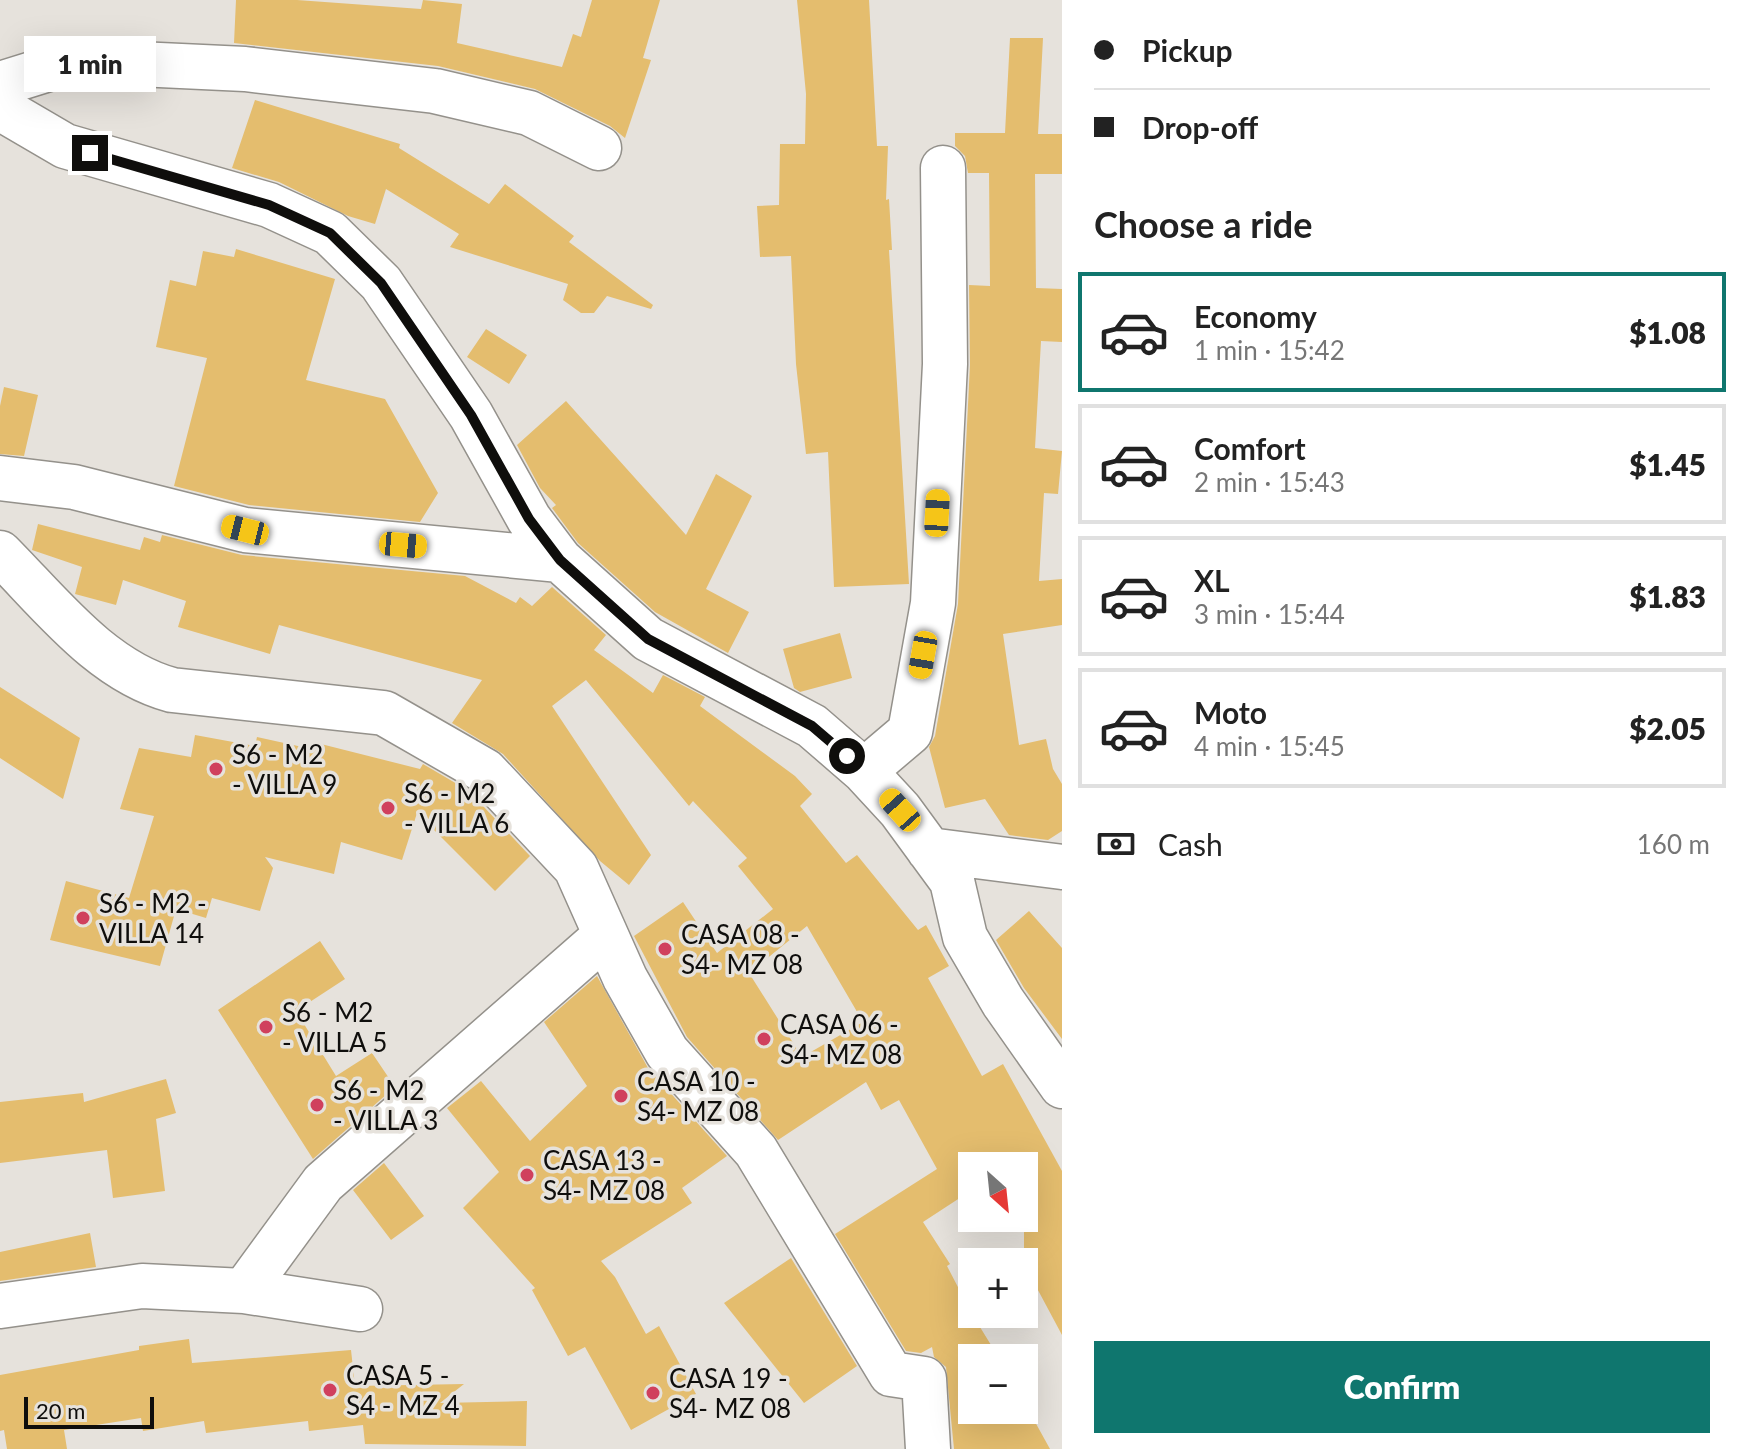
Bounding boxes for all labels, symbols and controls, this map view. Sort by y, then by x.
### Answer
text: Pickup [1142,32,1233,68]
callout: 1 min [24,37,156,93]
text: 1 min [58,48,122,80]
text: Drop-off [1142,109,1258,145]
route end [72,135,108,171]
text: Choose a ride [1094,202,1313,246]
icon: car [1098,296,1170,368]
text: Economy [1194,298,1317,334]
text: $1.08 [1629,314,1706,350]
text: 1 min · 15:42 [1194,334,1345,366]
icon: car [1098,428,1170,500]
text: Comfort [1194,430,1306,466]
text: $1.45 [1629,446,1706,482]
text: 2 min · 15:43 [1194,466,1345,498]
car [924,488,950,538]
car [219,513,271,547]
car [378,531,428,559]
icon: car [1098,560,1170,632]
text: XL [1194,562,1230,598]
text: $1.83 [1629,578,1706,614]
text: 3 min · 15:44 [1194,598,1345,630]
car [907,629,939,681]
icon: car [1098,692,1170,764]
text: Moto [1194,694,1267,730]
text: $2.05 [1629,710,1706,746]
text: 4 min · 15:45 [1194,730,1345,762]
place label: S6 - M2 - VILLA 9 [232,738,337,800]
route start [829,738,865,774]
marker: S6 - M2 - VILLA 9 [207,760,225,778]
place label: S6 - M2 - VILLA 6 [404,777,509,839]
car [875,784,925,836]
marker: S6 - M2 - VILLA 6 [379,799,397,817]
icon: cash [1094,822,1138,866]
text: Cash [1158,826,1223,862]
text: 160 m [1637,828,1710,860]
place label: S6 - M2 - VILLA 14 [99,887,207,949]
marker: S6 - M2 - VILLA 14 [74,909,92,927]
place label: CASA 08 - S4- MZ 08 [681,918,803,980]
marker: CASA 08 - S4- MZ 08 [656,940,674,958]
place label: S6 - M2 - VILLA 5 [282,996,387,1058]
place label: CASA 06 - S4- MZ 08 [780,1008,902,1070]
marker: S6 - M2 - VILLA 5 [257,1018,275,1036]
marker: CASA 06 - S4- MZ 08 [755,1030,773,1048]
place label: CASA 10 - S4- MZ 08 [637,1065,759,1127]
place label: S6 - M2 - VILLA 3 [333,1074,438,1136]
marker: CASA 10 - S4- MZ 08 [612,1087,630,1105]
marker: S6 - M2 - VILLA 3 [308,1096,326,1114]
place label: CASA 13 - S4- MZ 08 [543,1144,665,1206]
north arrow [958,1152,1038,1232]
map controls [958,1152,1038,1424]
marker: CASA 13 - S4- MZ 08 [518,1166,536,1184]
button: + [958,1248,1038,1328]
button: Confirm [1094,1341,1710,1433]
button: − [958,1344,1038,1424]
place label: CASA 5 - S4 - MZ 4 [346,1359,460,1421]
place label: CASA 19 - S4- MZ 08 [669,1362,791,1424]
marker: CASA 5 - S4 - MZ 4 [321,1381,339,1399]
marker: CASA 19 - S4- MZ 08 [644,1384,662,1402]
scale bar [24,1393,154,1429]
text: 20 m [36,1397,85,1424]

